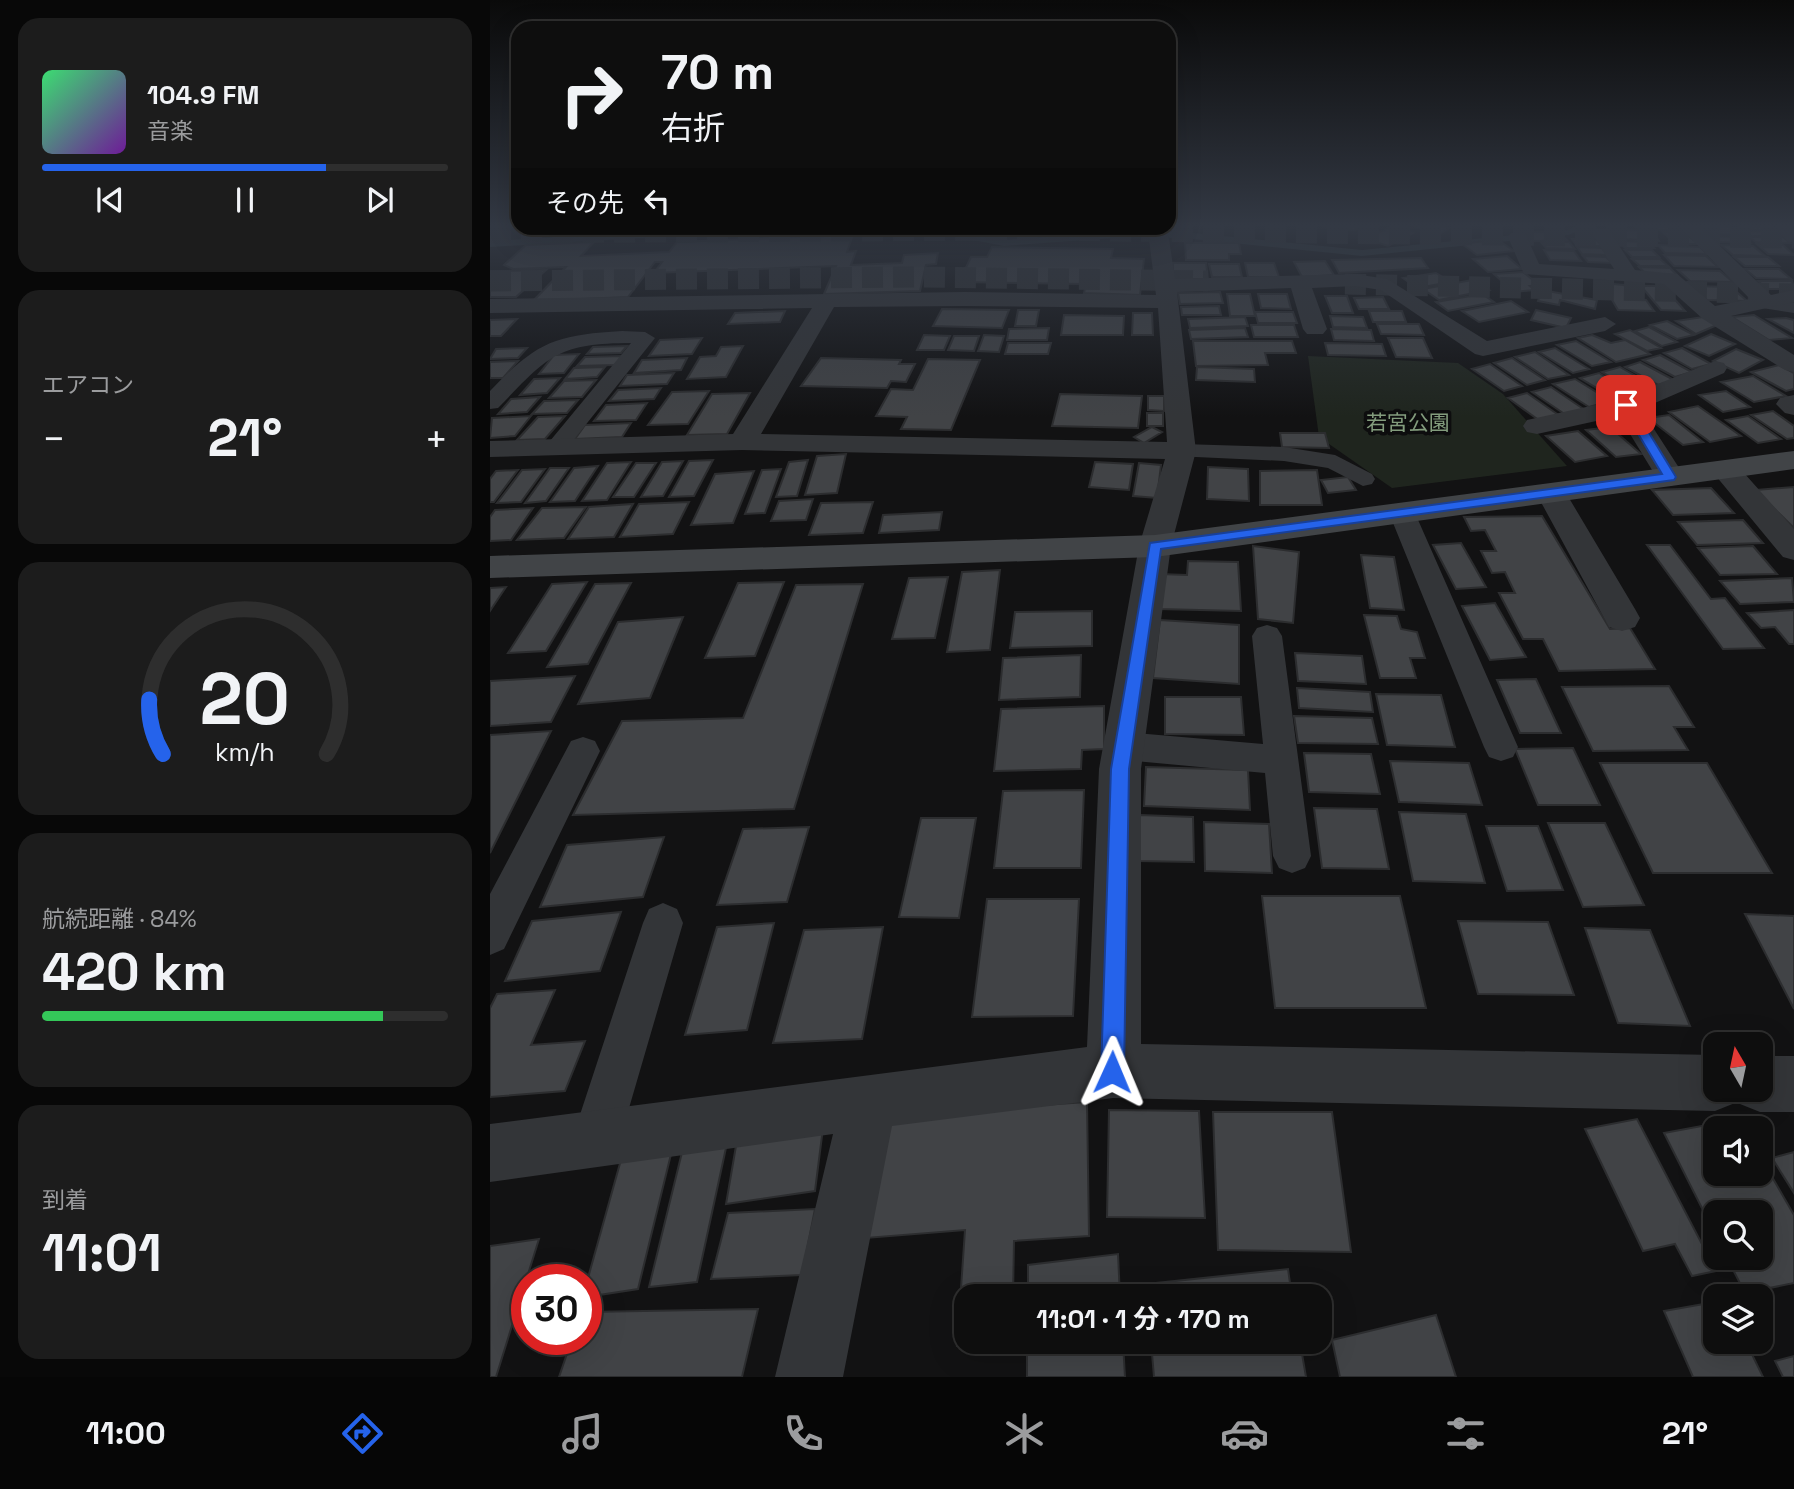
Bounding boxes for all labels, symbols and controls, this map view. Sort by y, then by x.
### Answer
text: 70 m [661,41,774,103]
icon: right [546,49,637,140]
text: 104.9 FM [147,78,259,112]
text: 右折 [661,108,725,148]
text: 音楽 [147,116,193,146]
icon: previous [91,181,129,219]
icon: pause [226,181,264,219]
icon: next [361,181,399,219]
icon: left [638,182,676,220]
text: その先 [546,186,624,220]
text: エアコン [42,370,134,400]
pin [1596,375,1656,435]
icon: arrive [1607,386,1645,424]
text: 21° [208,405,282,471]
park label: 若宮公園 [1366,409,1450,436]
text: − [42,415,66,463]
text: + [424,415,448,463]
text: 20 [200,653,290,746]
text: km/h [215,736,275,768]
text: 航続距離 · 84% [42,904,197,934]
text: 420 km [42,939,227,1005]
north arrow [1703,1032,1773,1102]
map controls [1703,1032,1773,1354]
position arrow [1075,1035,1149,1109]
button: sound [1703,1116,1773,1186]
text: 到着 [42,1185,88,1215]
button: search [1703,1200,1773,1270]
text: 11:01 [42,1220,162,1286]
speed limit sign: 30 [511,1264,602,1355]
button: layers [1703,1284,1773,1354]
text: 11:01 · 1 分 · 170 m [1036,1302,1250,1336]
icon: directions [338,1409,387,1458]
icon: music [558,1409,607,1458]
icon: phone [779,1409,828,1458]
icon: climate [1000,1409,1049,1458]
icon: car [1220,1409,1269,1458]
icon: filters [1441,1409,1490,1458]
text: 11:00 [86,1413,166,1453]
text: 21° [1662,1413,1708,1453]

